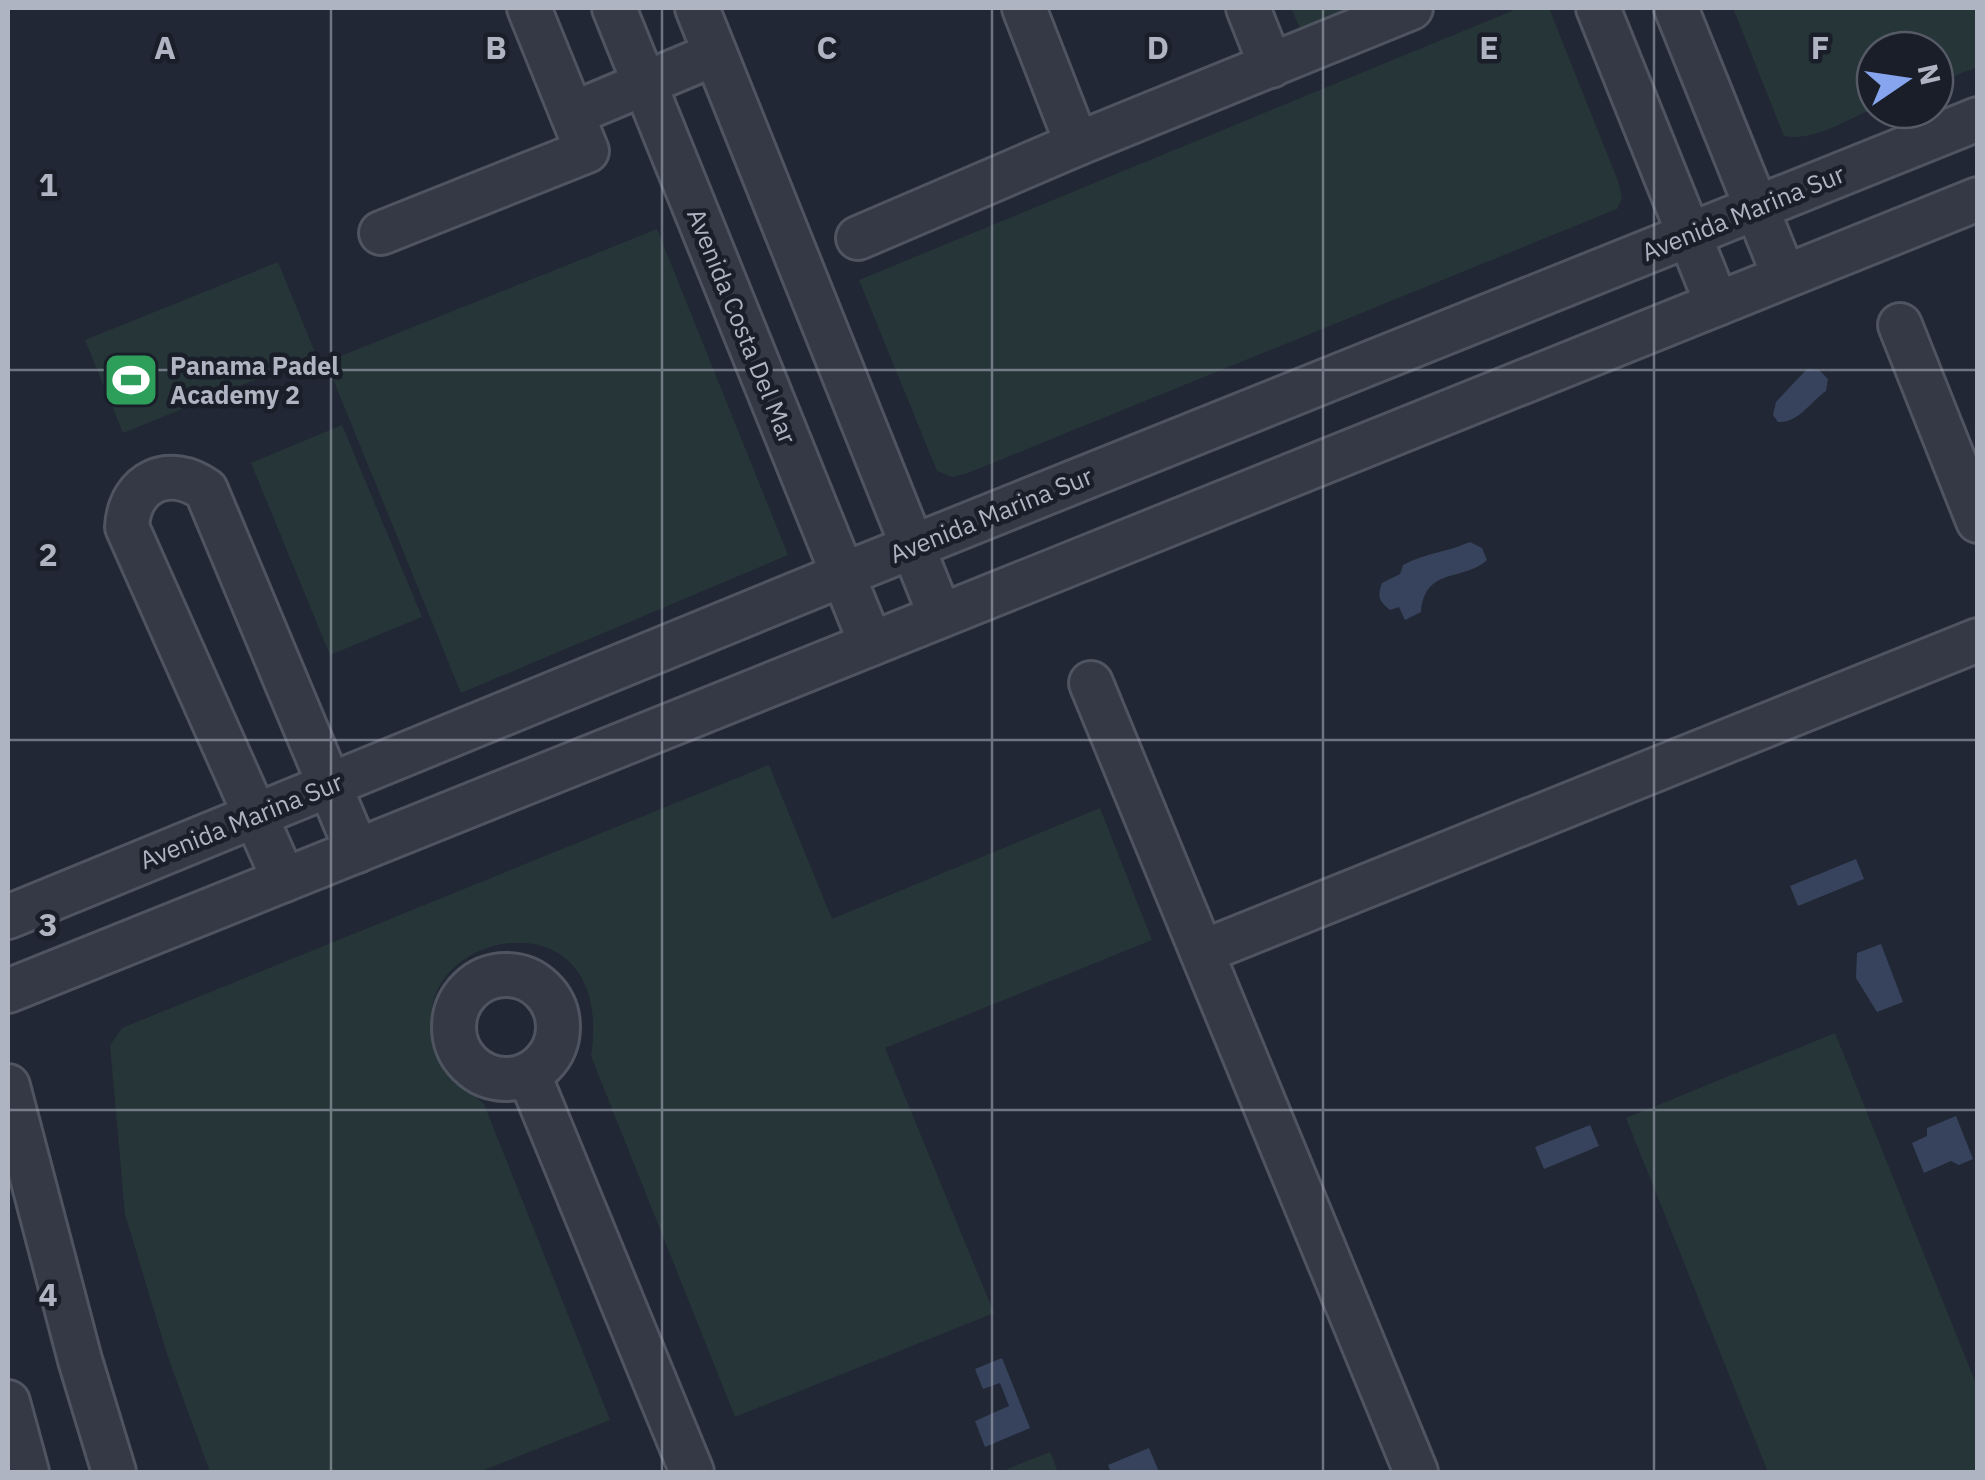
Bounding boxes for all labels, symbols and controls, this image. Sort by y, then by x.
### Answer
text: A [154,26,176,68]
text: B [485,26,507,68]
text: C [817,26,837,68]
text: D [1147,26,1169,68]
text: E [1479,26,1499,68]
text: F [1811,26,1829,68]
north arrow [1855,30,1955,130]
text: N [1910,60,1950,88]
street label: Avenida Marina Sur [1637,157,1849,268]
text: 1 [38,163,58,205]
street label: Avenida Costa Del Mar [680,203,805,448]
place label: Panama Padel Academy 2 [170,349,339,411]
sports icon: Panama Padel Academy 2 [101,350,161,410]
street label: Avenida Marina Sur [885,459,1097,570]
text: 2 [38,533,58,575]
street label: Avenida Marina Sur [135,765,347,876]
text: 3 [38,903,58,945]
text: 4 [38,1273,58,1315]

